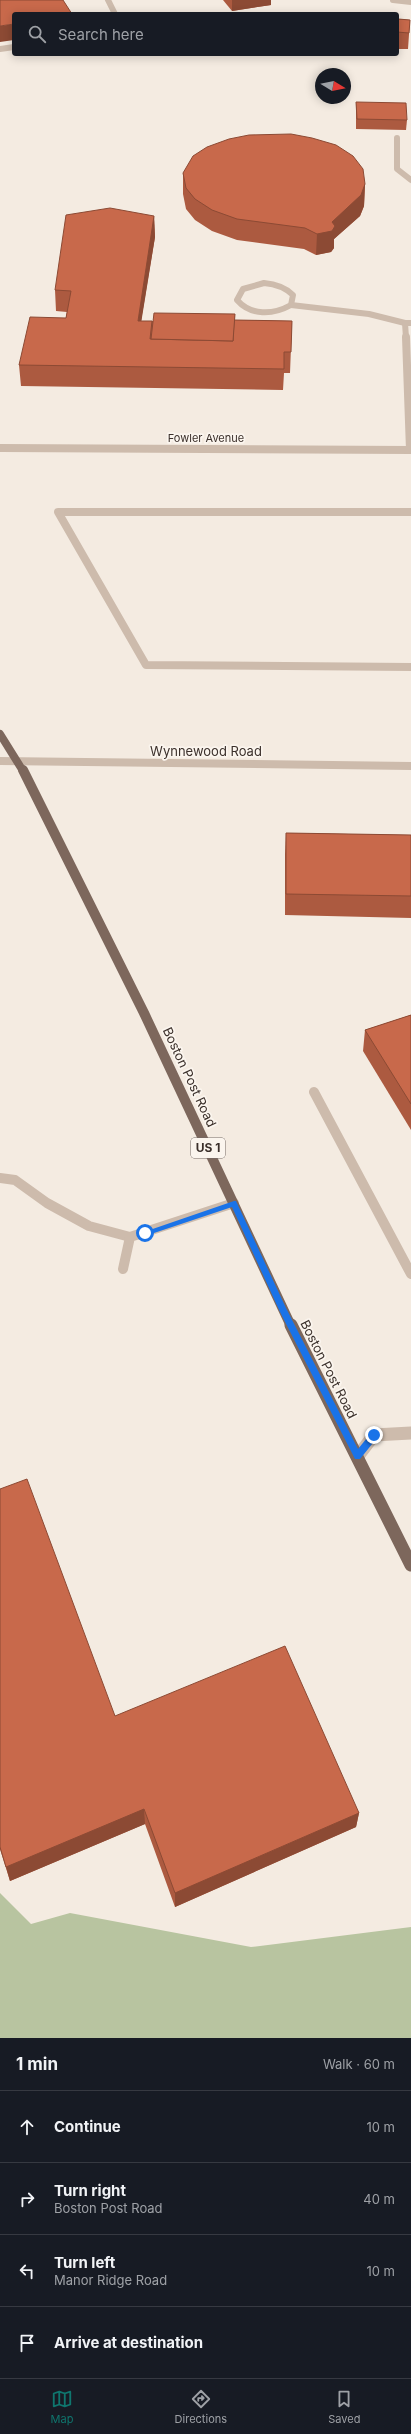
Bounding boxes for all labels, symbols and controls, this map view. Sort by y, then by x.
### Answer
search box [12,12,399,56]
icon: search [26,23,48,45]
text: Search here [58,25,144,44]
north arrow [315,68,351,104]
street label: Fowler Avenue [168,431,244,445]
street label: Wynnewood Road [150,743,262,759]
street label: Boston Post Road [160,1024,220,1130]
road number: US 1 [191,1138,225,1158]
route start [136,1224,154,1242]
street label: Boston Post Road [297,1317,361,1421]
route end [365,1426,383,1444]
text: 1 min [16,2054,58,2074]
text: Walk · 60 m [323,2056,395,2072]
icon: ahead [16,2116,38,2138]
text: Continue [54,2117,121,2136]
text: 10 m [366,2119,395,2135]
text: Turn right [54,2181,126,2200]
icon: right [16,2188,38,2210]
text: 40 m [363,2191,395,2207]
text: Boston Post Road [54,2200,163,2216]
text: Turn left [54,2253,115,2272]
icon: left [16,2260,38,2282]
text: 10 m [366,2263,395,2279]
text: Manor Ridge Road [54,2272,167,2288]
icon: arrive [16,2332,38,2354]
text: Arrive at destination [54,2333,203,2352]
tab: Map [51,2388,73,2426]
tab: Directions [175,2388,227,2426]
tab: Saved [328,2388,360,2426]

